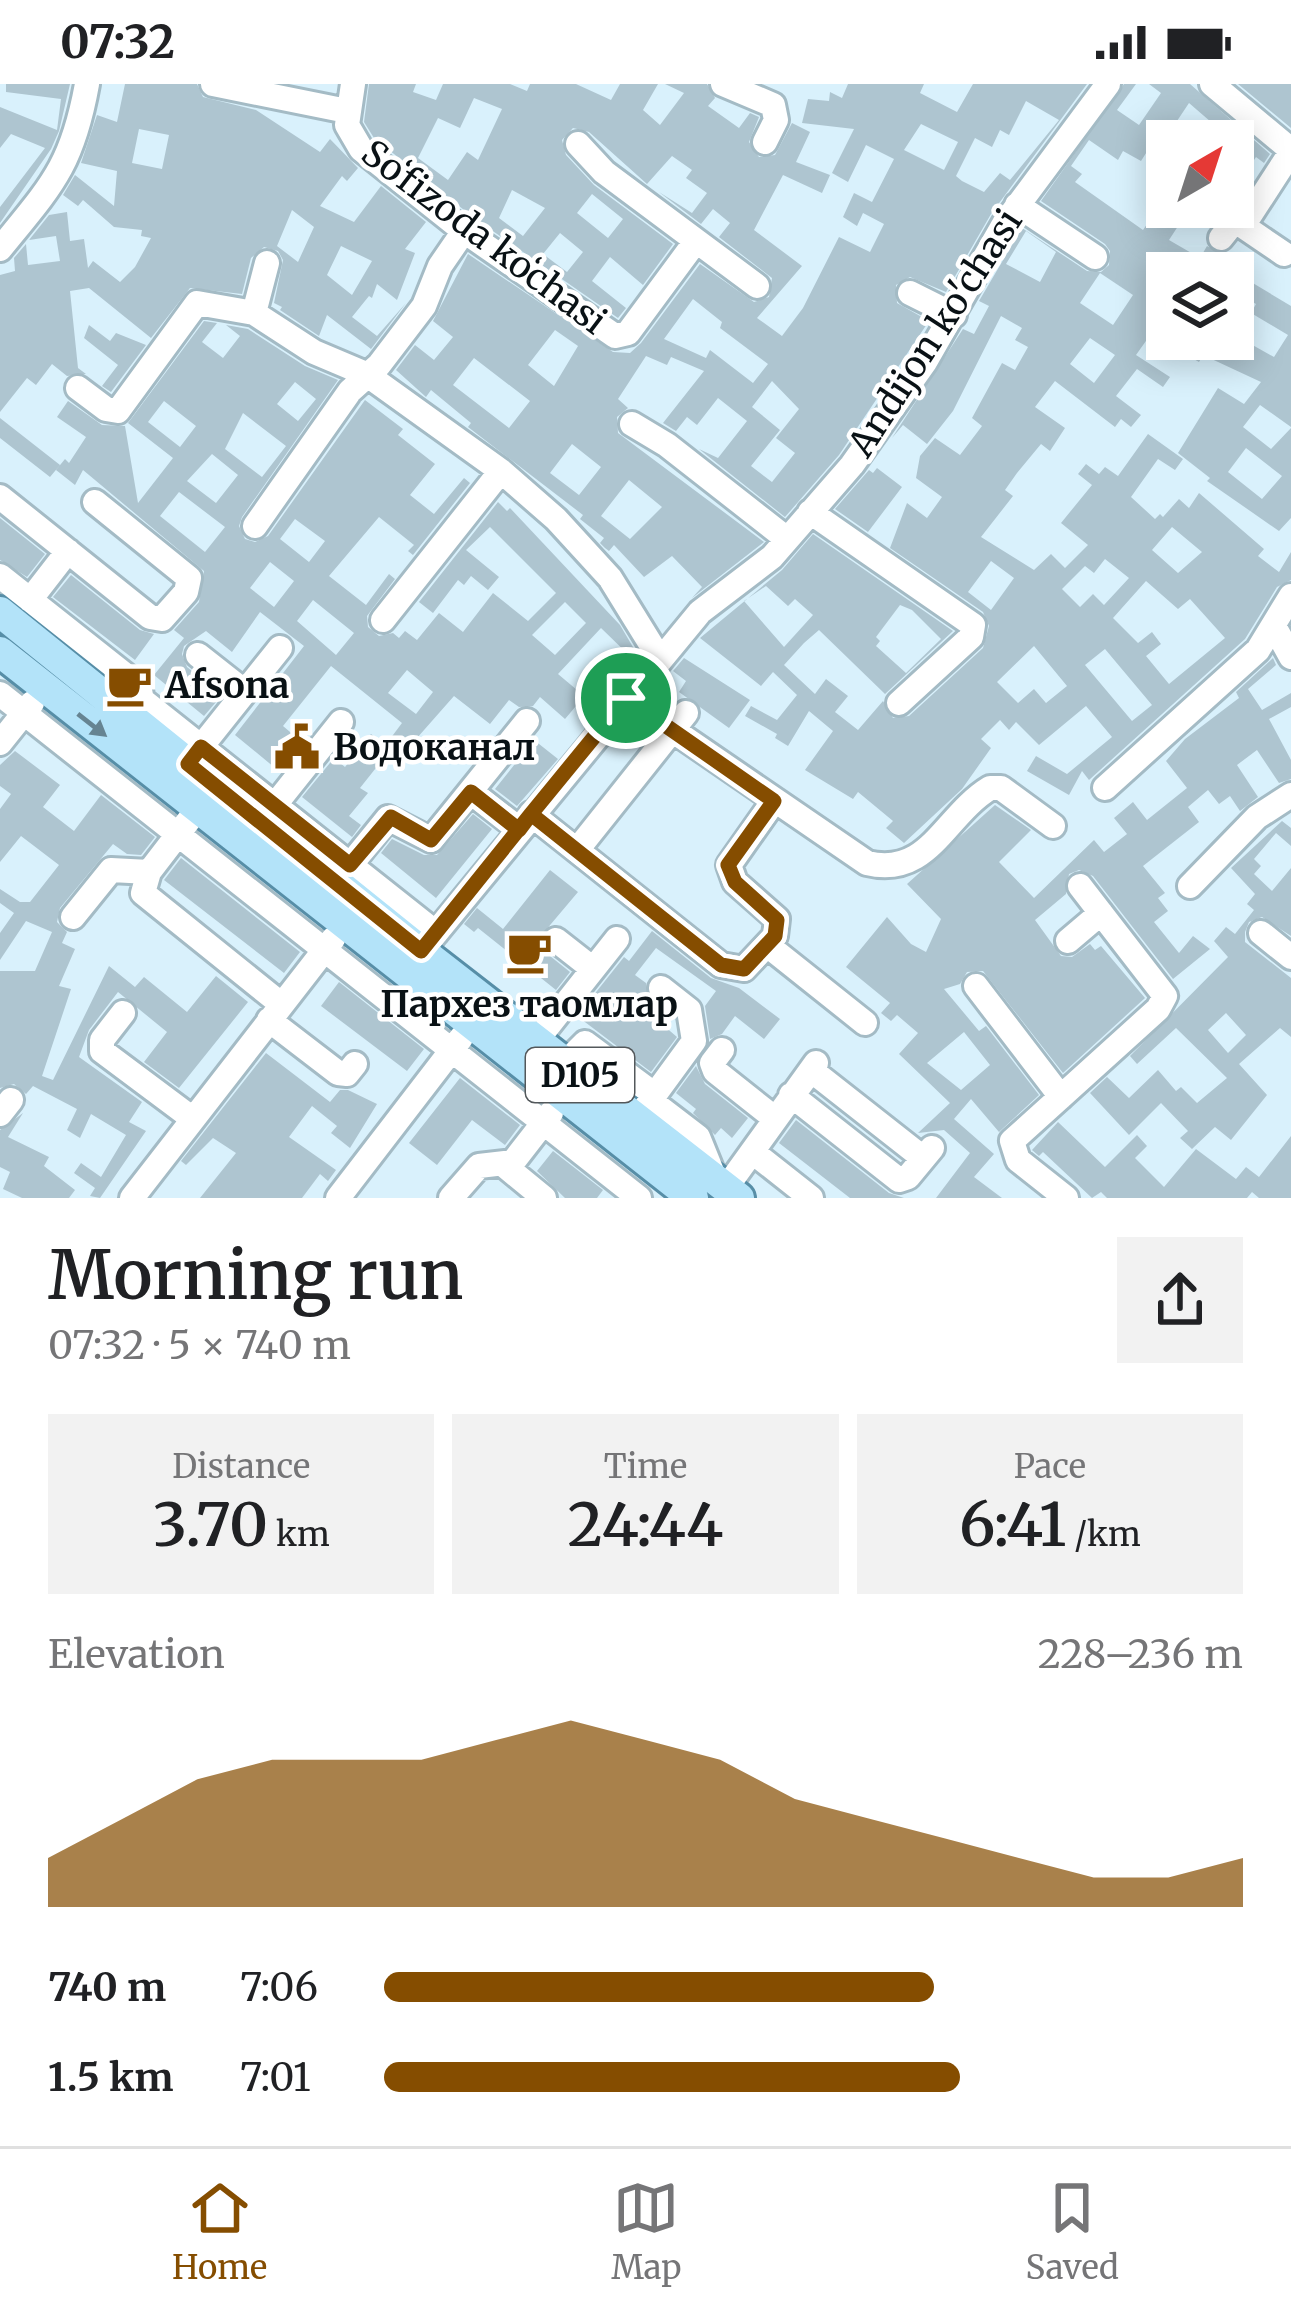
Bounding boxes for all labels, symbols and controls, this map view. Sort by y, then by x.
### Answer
text: 07:32 [60,14,175,70]
north arrow [1146,120,1254,228]
map controls [1146,120,1254,360]
street label: Soʻfizoda koʻchasi [353,130,615,344]
street label: Andijon ko'chasi [838,201,1032,466]
button: layers [1146,252,1254,360]
pin [575,647,677,749]
cafe icon: Afsona [104,660,154,710]
place label: Afsona [164,663,289,708]
icon: arrive [593,665,659,731]
one-way arrow [76,712,107,737]
public building icon: Водоканал [272,722,322,772]
place label: Водоканал [333,725,535,770]
cafe icon: Пархез таомлар [504,927,554,977]
place label: Пархез таомлар [380,982,678,1027]
road number: D105 [526,1048,634,1102]
text: Morning run [48,1234,463,1317]
button: share [1117,1237,1243,1363]
text: 07:32 · 5 × 740 m [48,1321,351,1370]
text: Distance [172,1446,310,1487]
text: Time [604,1446,687,1487]
text: Pace [1014,1446,1086,1487]
text: 3.70 [153,1487,268,1562]
text: 24:44 [568,1487,723,1562]
text: 6:41 [959,1487,1066,1562]
text: km [268,1514,330,1555]
text: /km [1066,1514,1141,1555]
text: Elevation [48,1630,225,1679]
text: 228–236 m [1038,1630,1243,1679]
text: 740 m [48,1963,166,2012]
text: 7:06 [240,1963,318,2012]
text: 1.5 km [48,2053,174,2102]
text: 7:01 [240,2053,311,2102]
tab: Home [172,2175,267,2288]
tab: Map [611,2175,681,2288]
tab: Saved [1025,2175,1119,2288]

